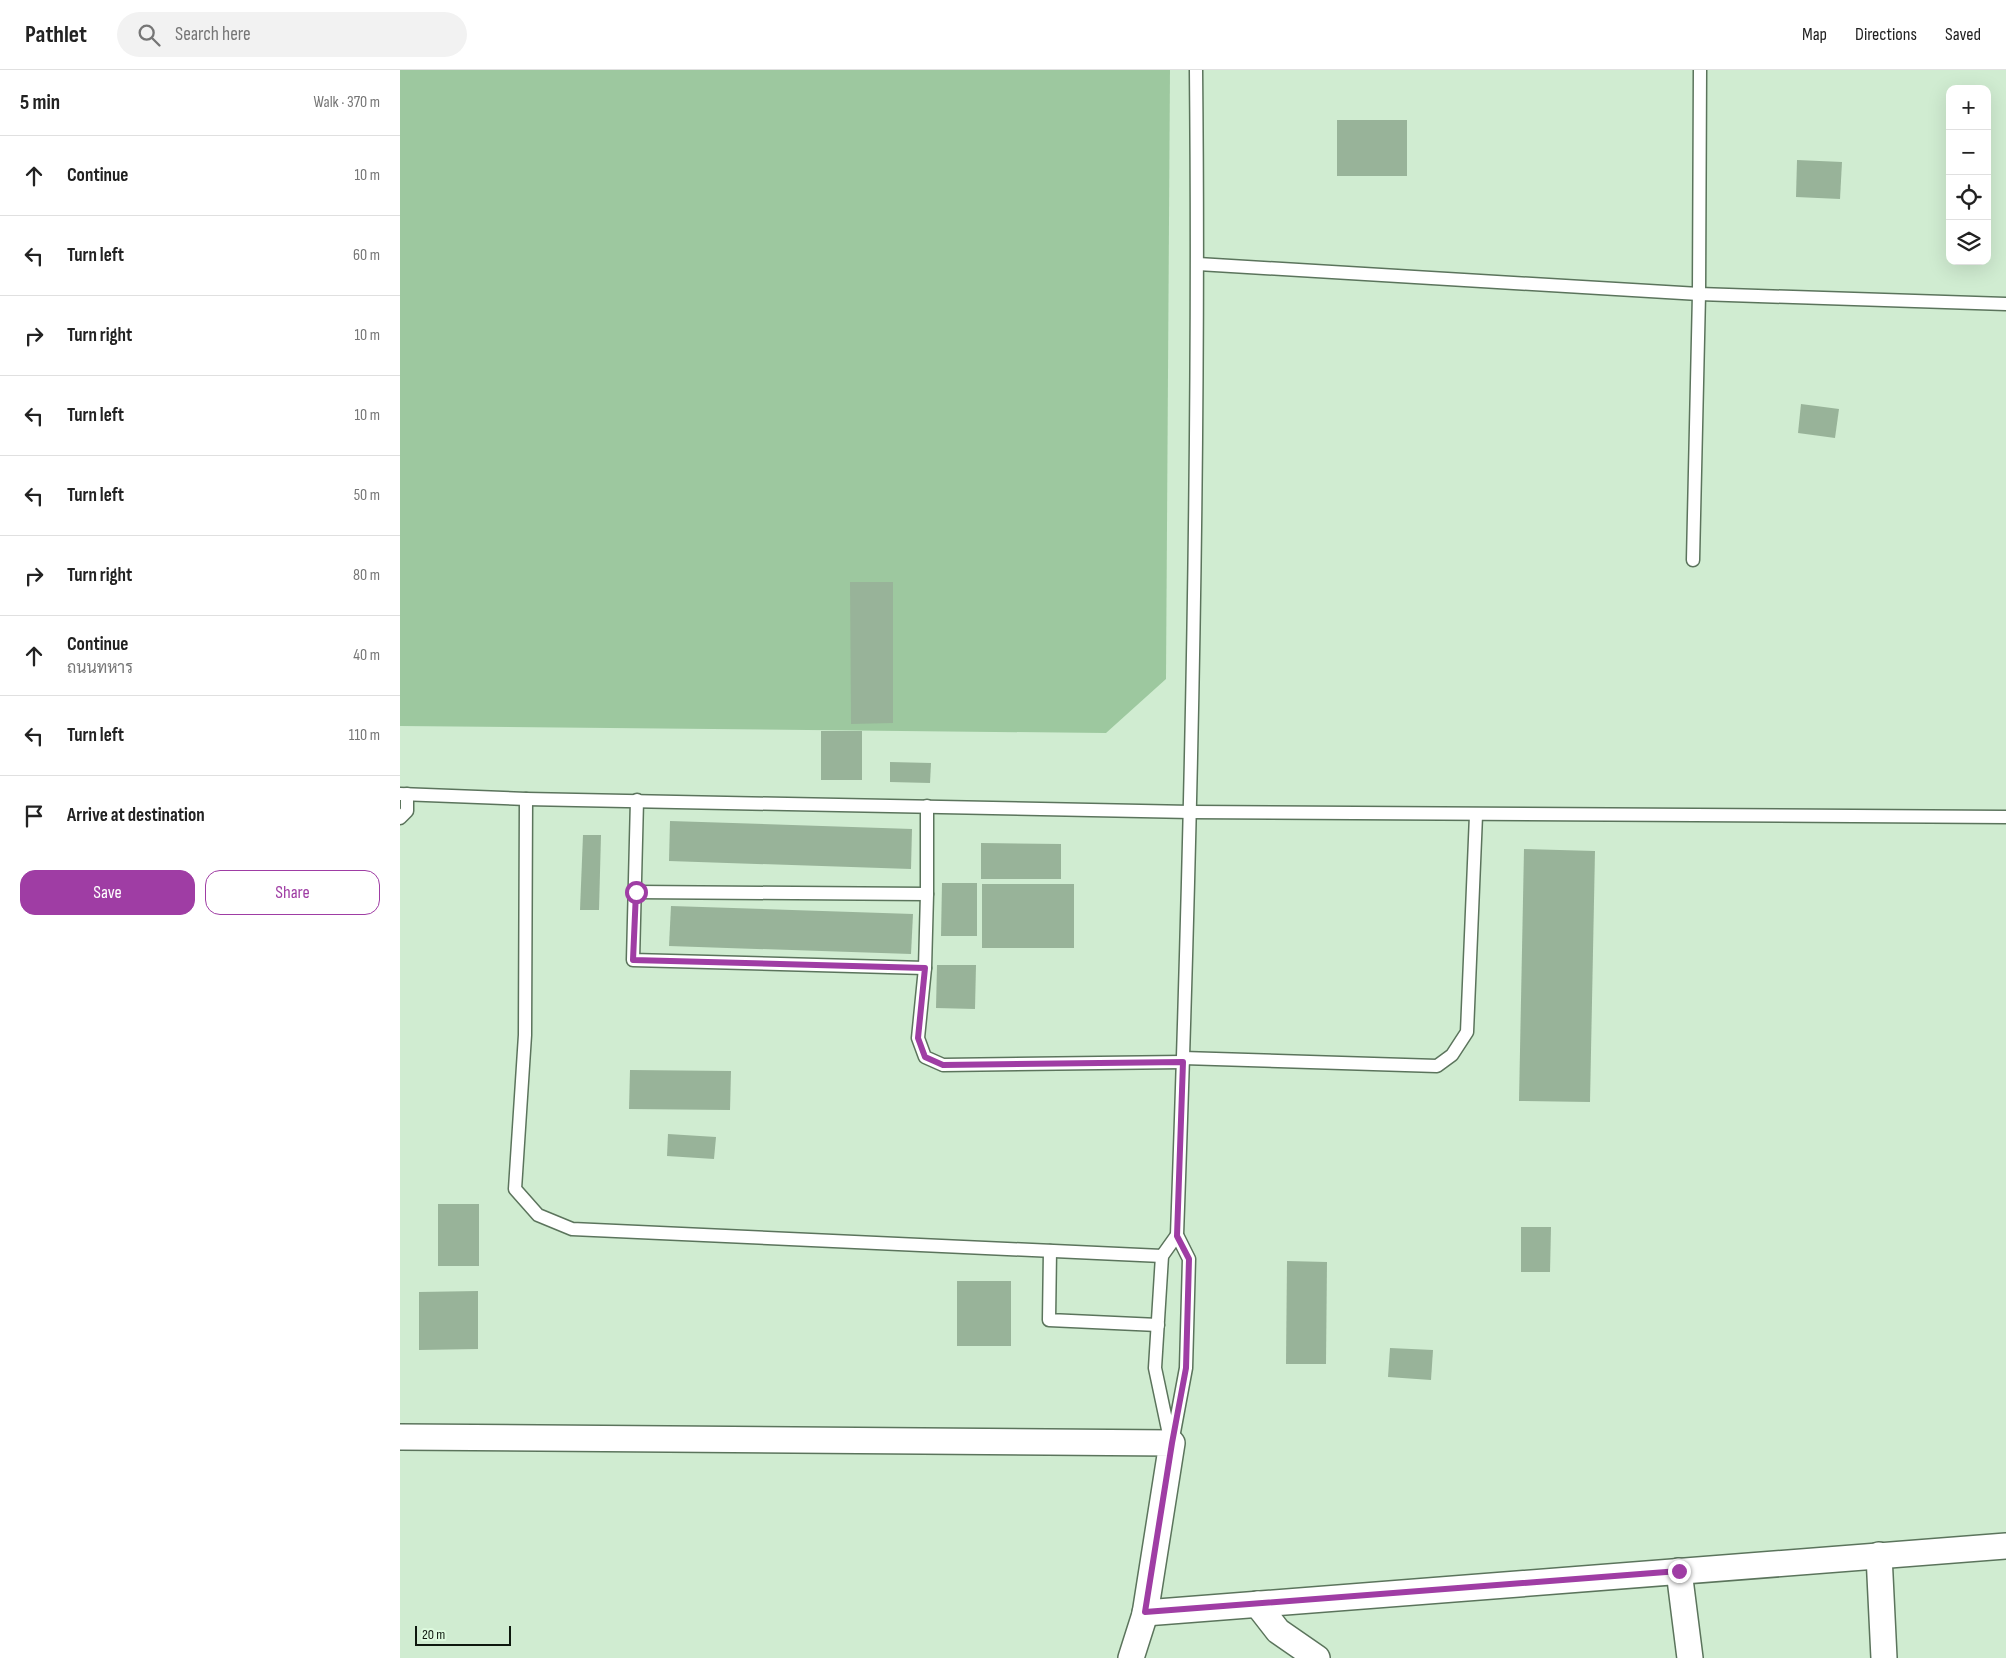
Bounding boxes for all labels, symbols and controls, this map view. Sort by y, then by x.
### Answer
search box [117,12,467,57]
text: Pathlet [25,20,87,49]
icon: search [135,21,163,49]
text: Search here [175,23,251,46]
text: Map [1802,24,1827,45]
text: Directions [1855,24,1917,45]
text: Saved [1945,24,1981,45]
map controls [1946,85,1991,265]
button: + [1946,85,1991,130]
text: 5 min [20,90,60,115]
text: Walk · 370 m [313,93,380,112]
button: − [1946,130,1991,175]
icon: ahead [20,162,48,190]
text: Continue [67,164,128,187]
text: 10 m [354,166,380,185]
button: locate [1946,175,1991,220]
button: layers [1946,220,1991,265]
icon: left [20,242,48,270]
text: Turn left [67,244,124,267]
text: 60 m [353,246,380,265]
icon: right [20,322,48,350]
text: Turn right [67,324,132,347]
text: 10 m [354,326,380,345]
icon: left [20,402,48,430]
text: Turn left [67,404,124,427]
text: 10 m [354,406,380,425]
icon: left [20,482,48,510]
text: Turn left [67,484,124,507]
text: 50 m [354,486,380,505]
icon: right [20,562,48,590]
text: Turn right [67,564,132,587]
text: 80 m [353,566,380,585]
text: Continue [67,633,128,656]
icon: ahead [20,642,48,670]
text: 40 m [353,646,380,665]
text: ถนนทหาร [67,659,133,678]
icon: left [20,722,48,750]
text: Turn left [67,724,124,747]
text: 110 m [349,726,380,745]
icon: arrive [20,802,48,830]
text: Arrive at destination [67,804,205,827]
button: Save [20,870,195,915]
button: Share [205,870,380,915]
route start [625,881,648,904]
route end [1668,1560,1691,1583]
scale bar [415,1623,511,1646]
text: 20 m [422,1626,445,1643]

